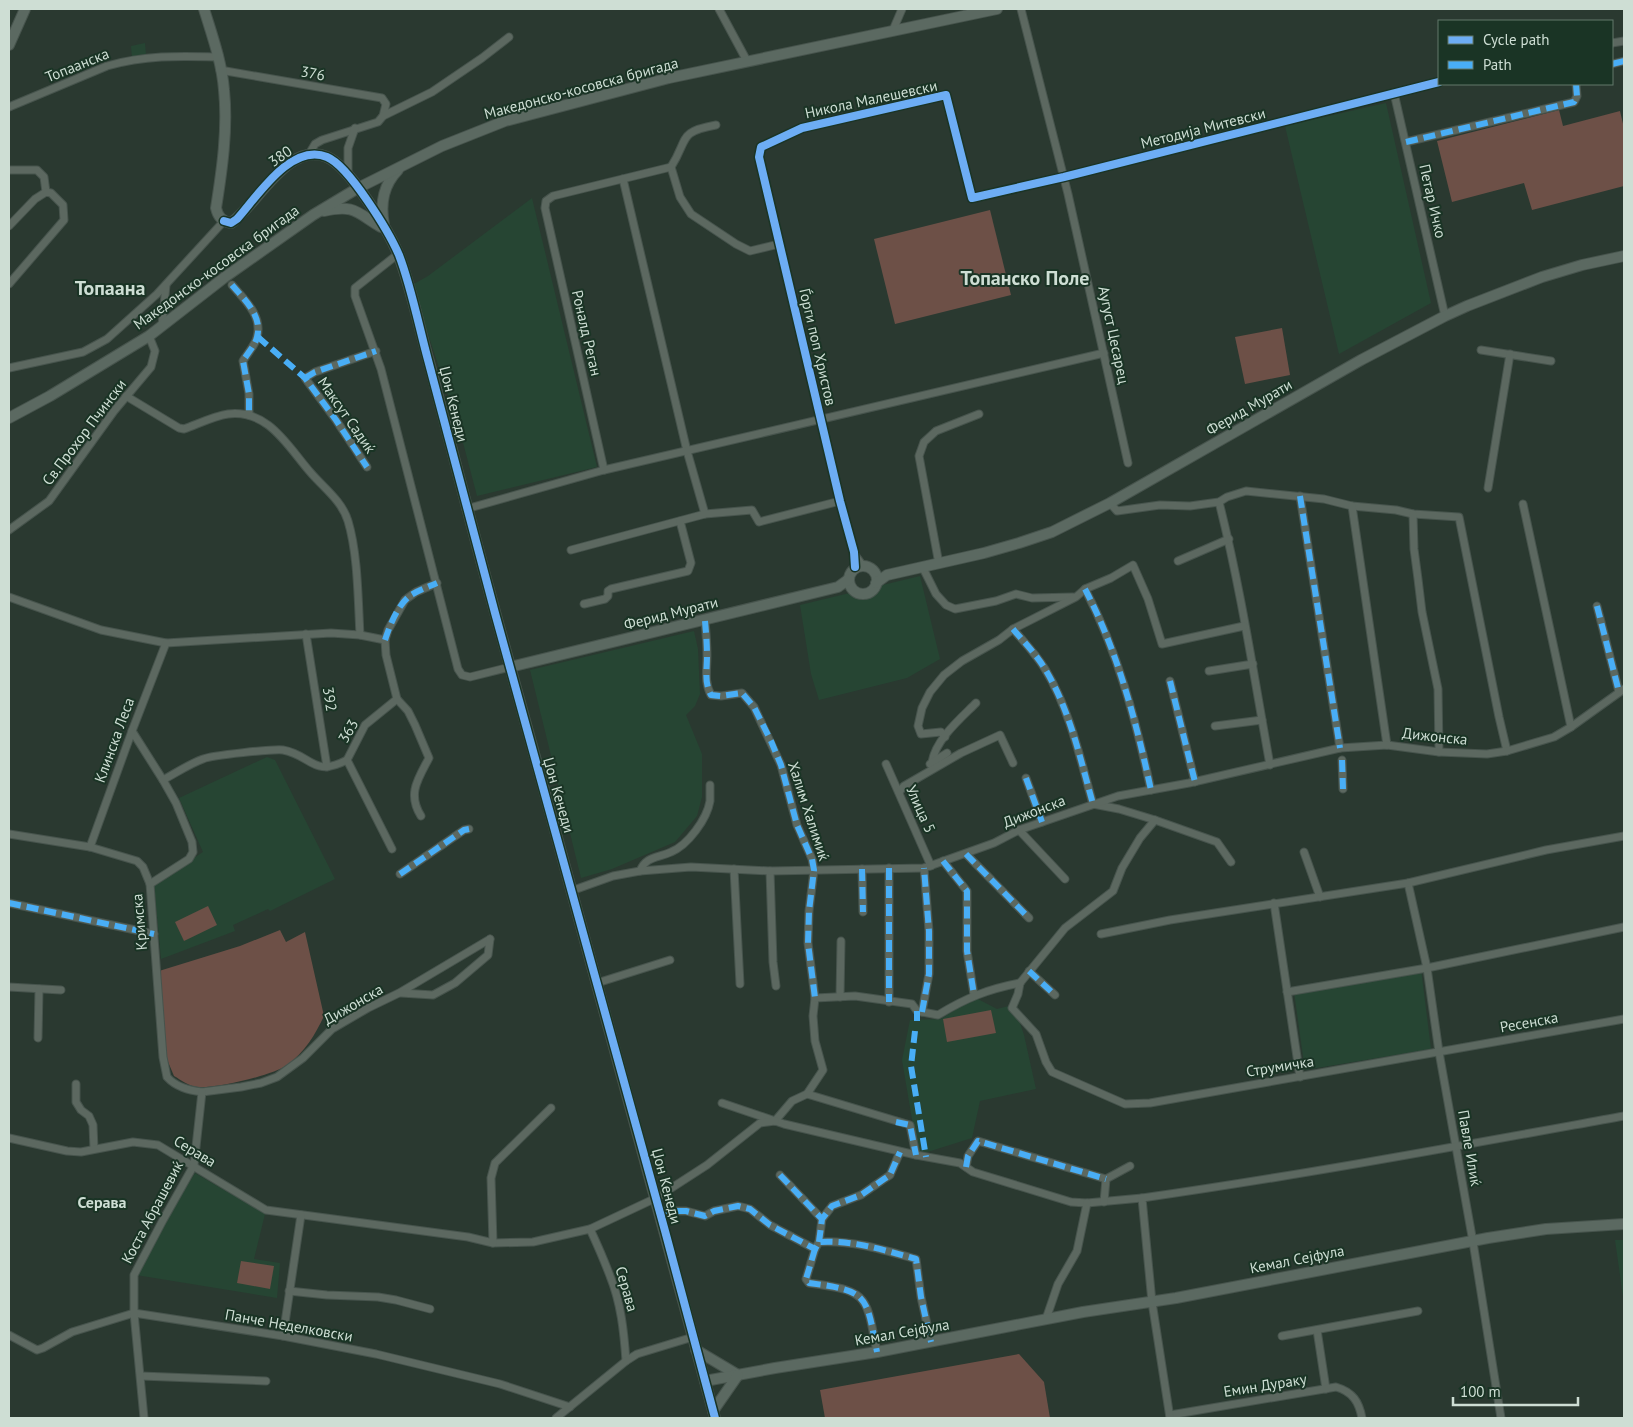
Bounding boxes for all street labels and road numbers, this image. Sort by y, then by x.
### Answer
street label: Топаанска [42,44,112,86]
street label: Македонско-косовска бригада [482,53,680,123]
street label: 376 [299,62,327,84]
street label: Никола Малешевски [803,76,939,122]
street label: Методија Митевски [1139,103,1267,153]
street label: 380 [265,141,295,171]
street label: Петар Ичко [1415,162,1451,240]
street label: Македонско-косовска бригада [129,200,303,334]
street label: Аугуст Цесарец [1094,284,1134,386]
street label: Ѓорги поп Христов [795,286,841,408]
street label: Роналд Реган [568,288,606,378]
street label: Џон Кенеди [435,364,473,444]
street label: Максут Садиќ [314,373,381,458]
street label: Св.Прохор Пчински [38,375,130,489]
street label: Ферид Мурати [1203,375,1295,439]
street label: Ферид Мурати [622,592,720,634]
street label: 392 [319,685,341,713]
street label: Клинска Леса [90,695,138,785]
street label: 363 [334,716,362,746]
street label: Дижонска [1401,723,1469,749]
street label: Џон Кенеди [539,755,579,835]
street label: Халим Халимиќ [784,759,834,864]
street label: Улица 5 [902,782,940,836]
street label: Дижонска [1000,790,1068,832]
street label: Кримска [127,893,151,951]
street label: Дижонска [320,979,386,1029]
street label: Ресенска [1498,1008,1560,1036]
street label: Струмичка [1245,1051,1315,1081]
street label: Павле Илиќ [1454,1108,1486,1188]
street label: Серава [170,1131,220,1171]
street label: Џон Кенеди [648,1146,686,1226]
street label: Коста Абрашевиќ [117,1157,187,1267]
street label: Кемал Сејфула [1248,1241,1346,1277]
street label: Серава [612,1264,642,1314]
street label: Панче Неделковски [224,1304,354,1346]
street label: Кемал Сејфула [853,1314,951,1350]
street label: Емин Дураку [1222,1369,1308,1401]

